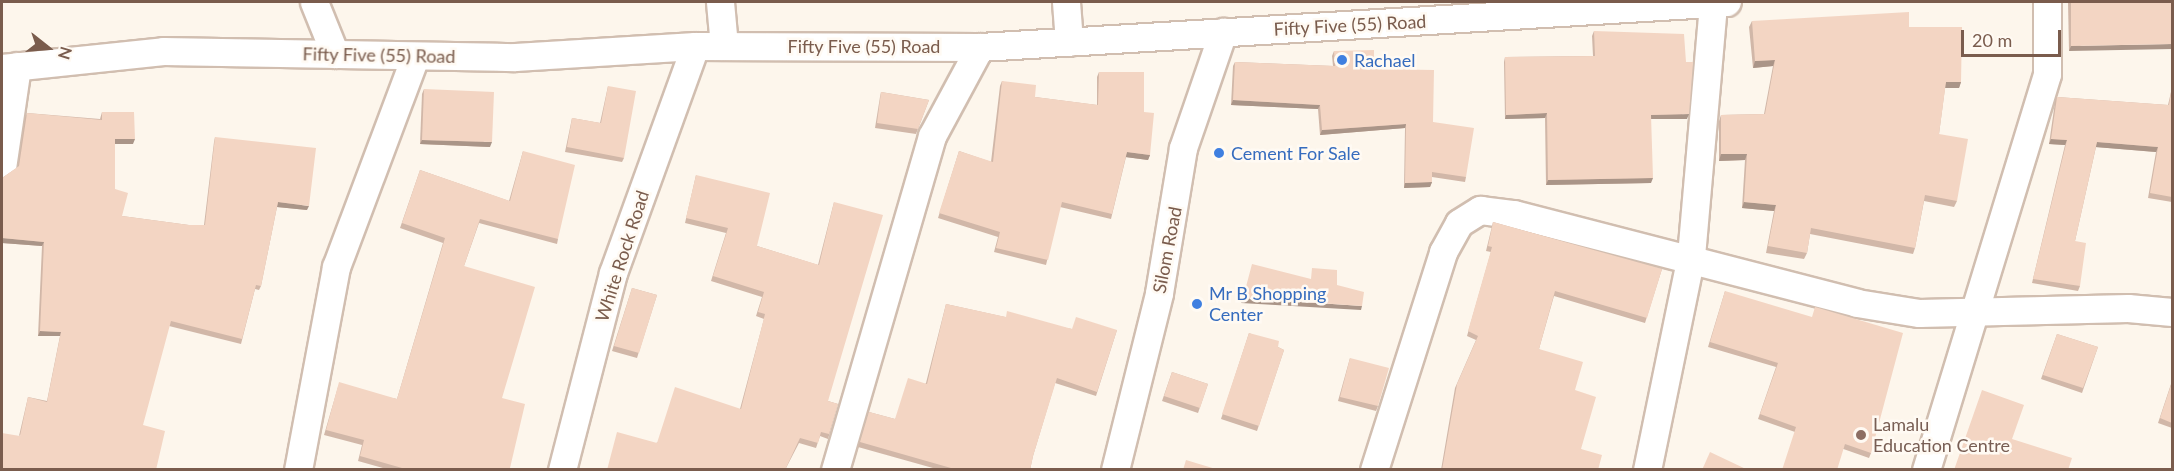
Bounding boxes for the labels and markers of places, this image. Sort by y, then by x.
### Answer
place label: Rachael [1354,49,1415,71]
marker: Rachael [1335,53,1349,67]
place label: Cement For Sale [1231,142,1361,164]
marker: Cement For Sale [1212,146,1226,160]
place label: Mr B Shopping Center [1209,283,1327,326]
marker: Mr B Shopping Center [1190,297,1204,311]
place label: Lamalu Education Centre [1873,414,2010,456]
marker: Lamalu Education Centre [1854,428,1868,442]

